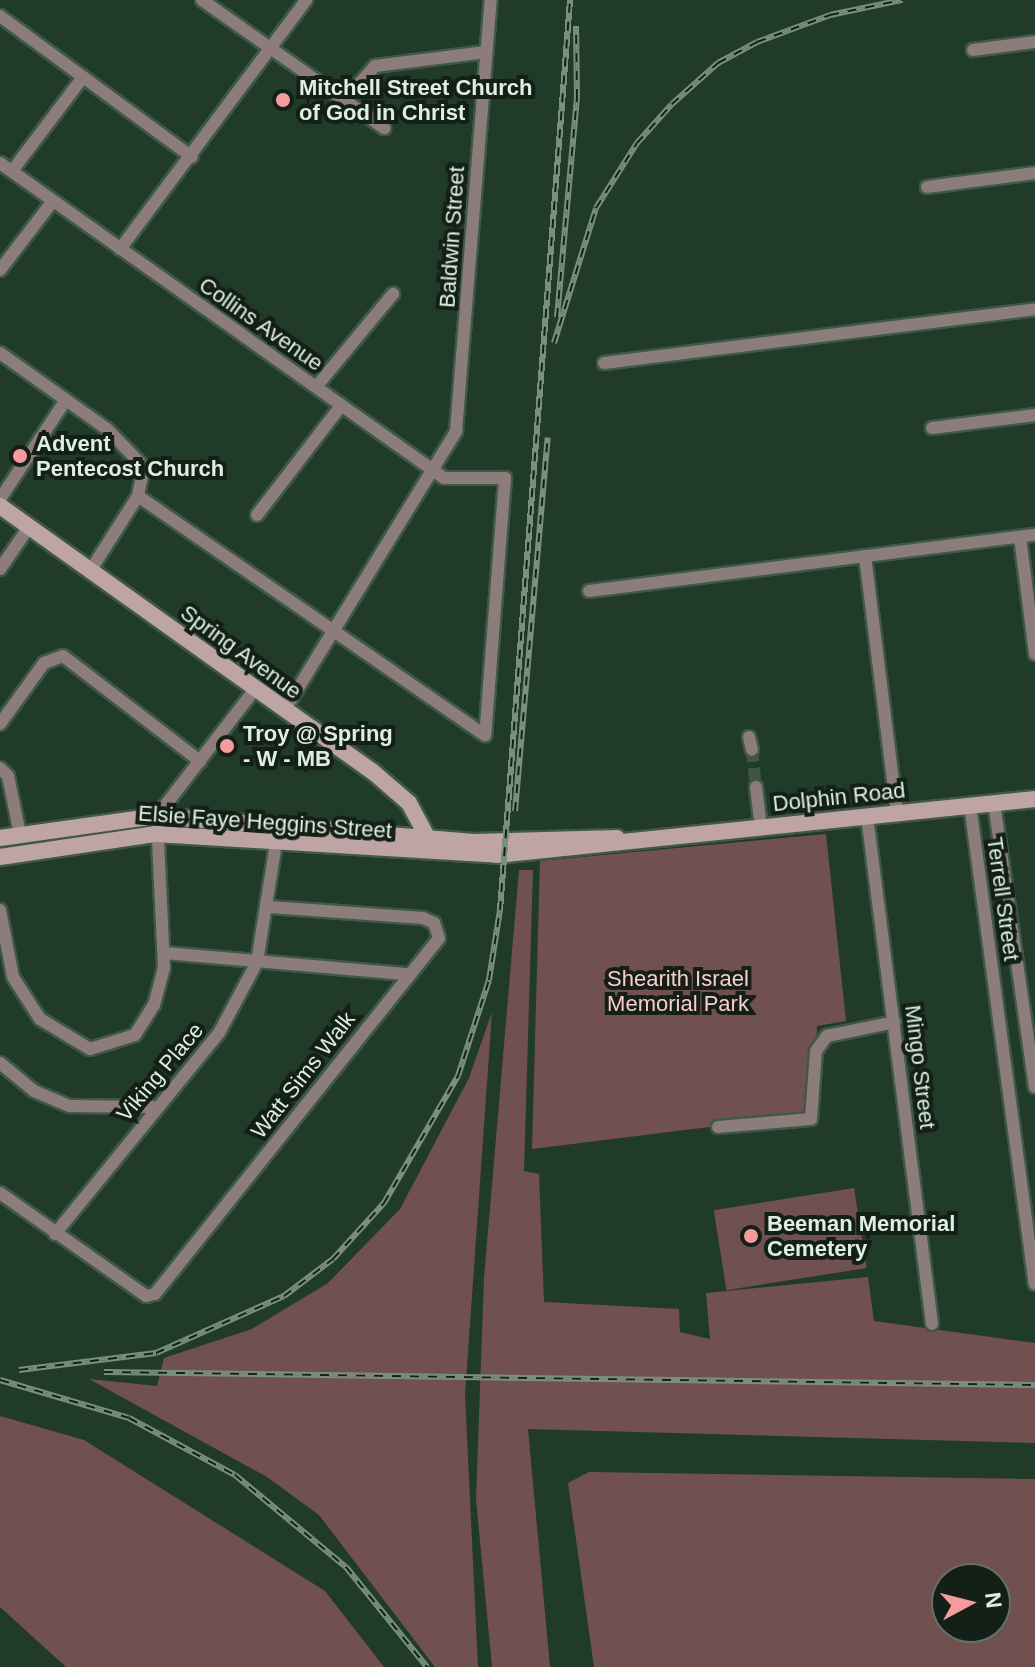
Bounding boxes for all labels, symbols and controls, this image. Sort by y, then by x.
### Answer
place label: Mitchell Street Church of God in Christ [299,74,532,126]
marker: Mitchell Street Church of God in Christ [274,91,292,109]
street label: Baldwin Street [434,165,470,309]
street label: Collins Avenue [193,271,329,377]
place label: Advent Pentecost Church [36,430,224,482]
marker: Advent Pentecost Church [11,447,29,465]
street label: Spring Avenue [175,599,307,705]
place label: Troy @ Spring - W - MB [243,720,393,772]
marker: Troy @ Spring - W - MB [218,737,236,755]
street label: Dolphin Road [771,777,907,817]
street label: Elsie Faye Heggins Street [137,800,393,844]
street label: Terrell Street [981,835,1025,963]
park label: Shearith Israel Memorial Park [607,965,749,1016]
street label: Mingo Street [899,1003,941,1131]
street label: Watt Sims Walk [245,1006,361,1144]
street label: Viking Place [111,1017,209,1127]
place label: Beeman Memorial Cemetery [767,1210,955,1262]
marker: Beeman Memorial Cemetery [742,1227,760,1245]
north arrow [931,1563,1011,1643]
text: N [980,1591,1007,1610]

